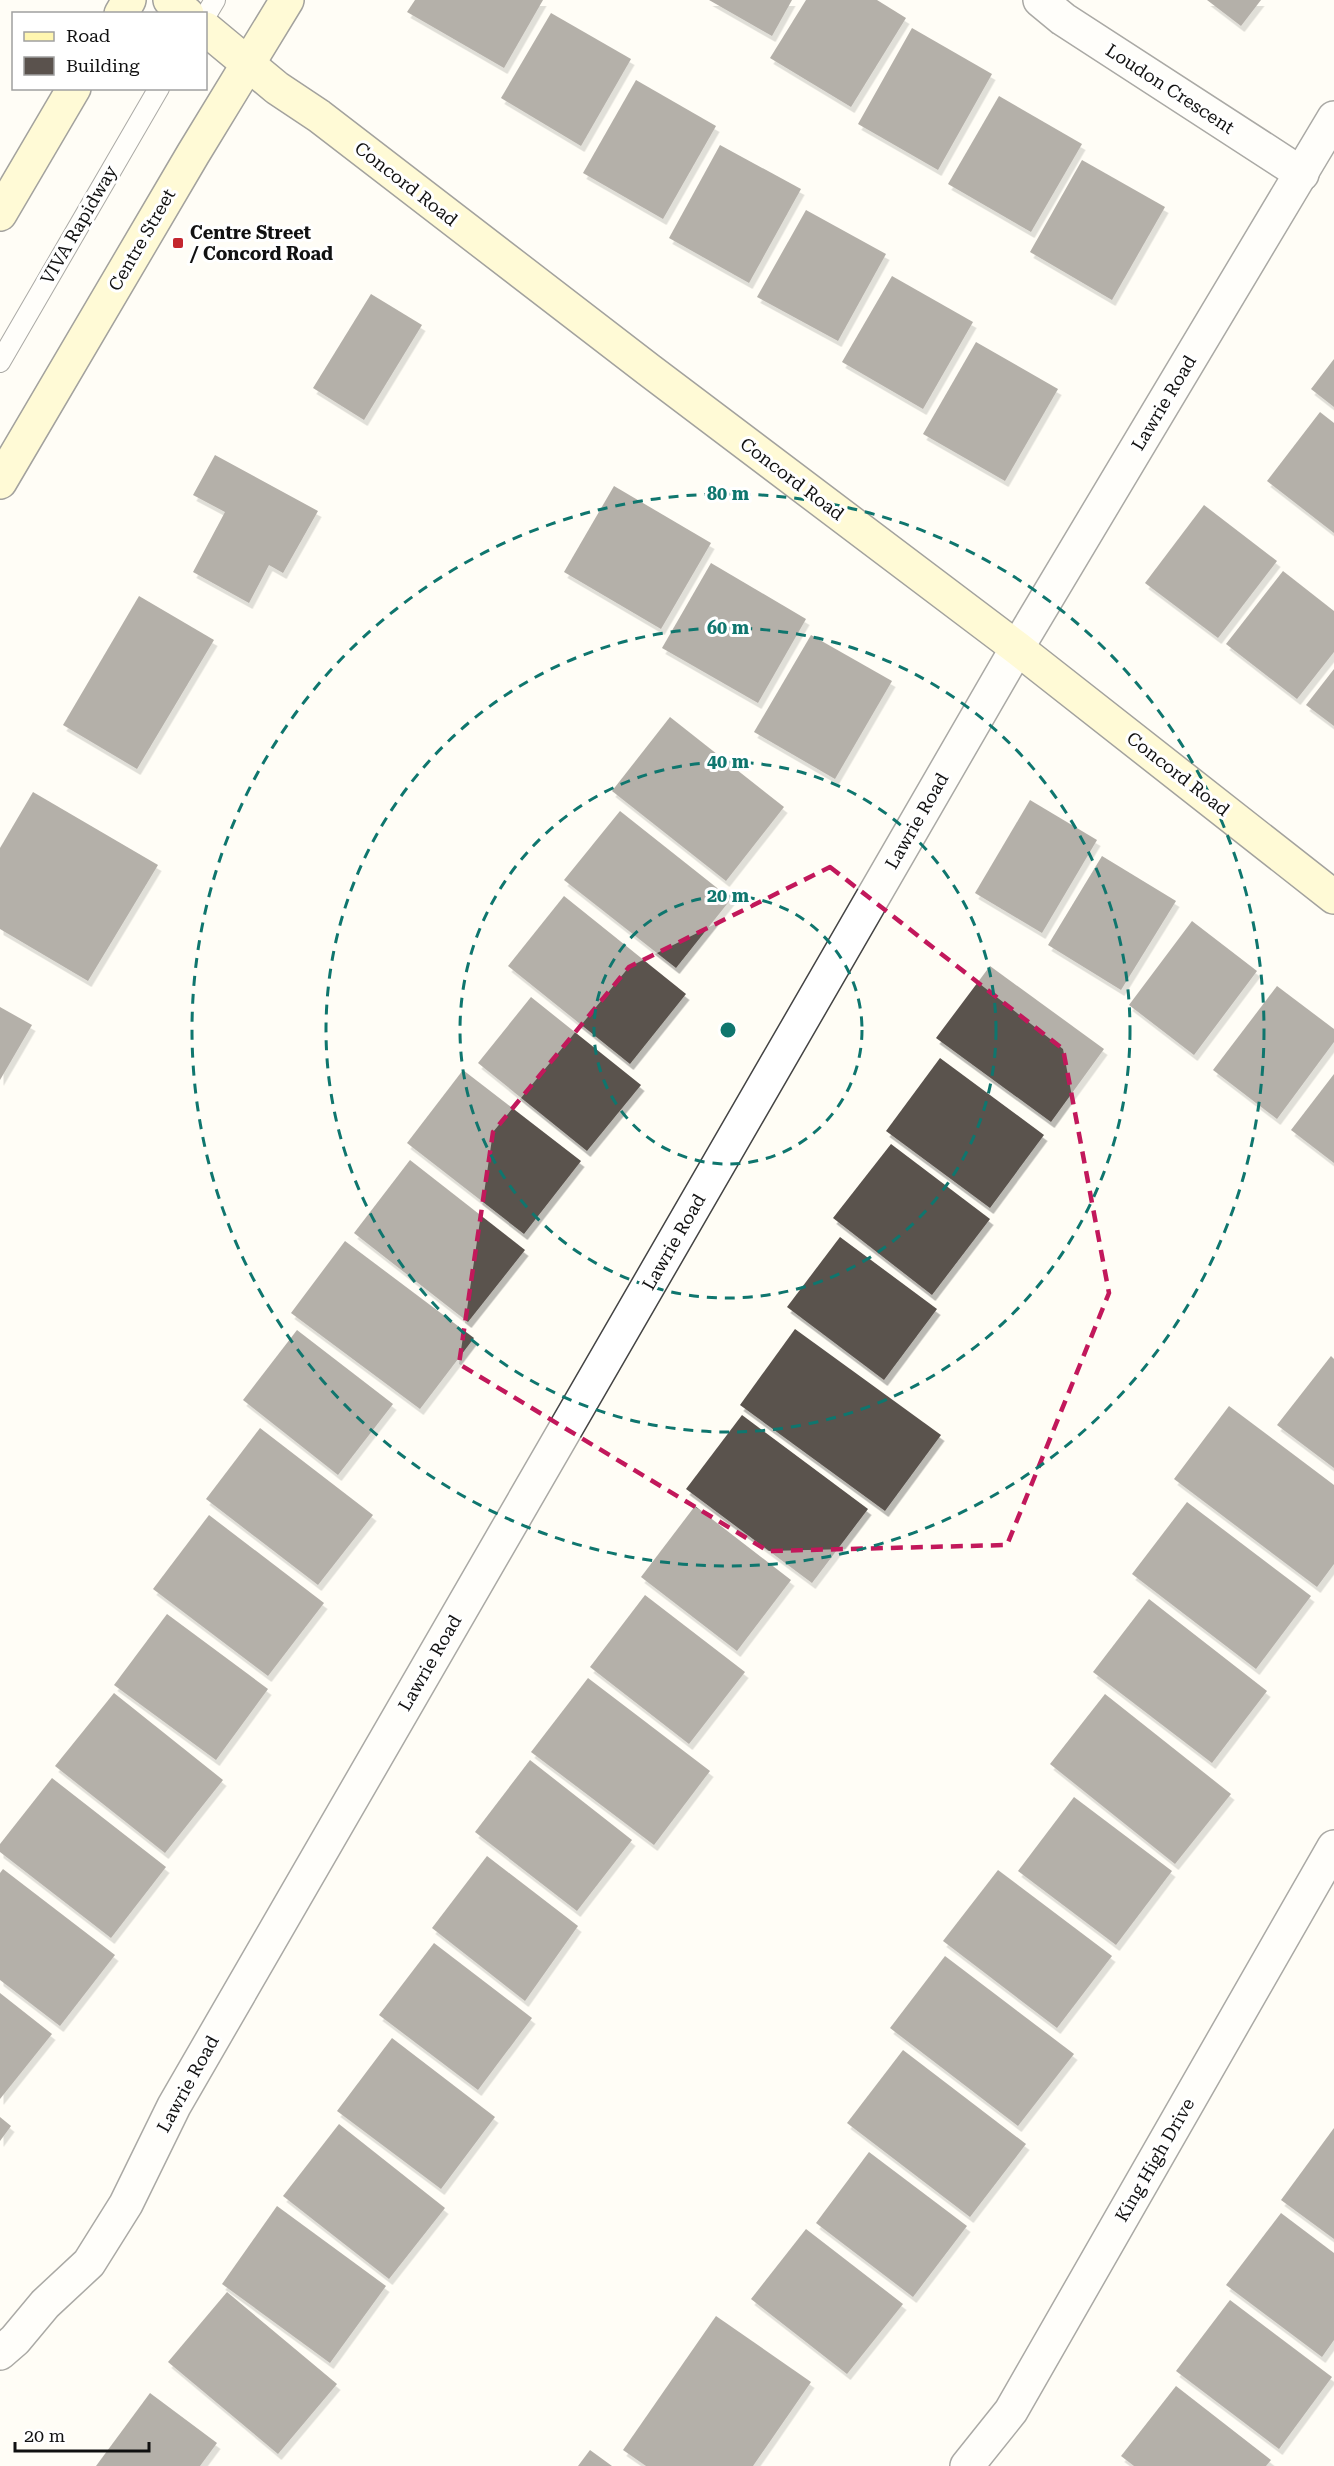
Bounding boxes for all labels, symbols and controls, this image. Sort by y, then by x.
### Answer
legend [12,12,207,90]
text: Road [66,25,111,46]
street label: Loudon Crescent [1102,39,1239,138]
text: Building [66,55,140,76]
street label: Concord Road [351,137,462,230]
street label: VIVA Rapidway [36,161,121,288]
street label: Centre Street [104,185,179,295]
place label: Centre Street / Concord Road [189,222,333,264]
marker: Centre Street / Concord Road [171,236,185,250]
street label: Lawrie Road [1127,351,1200,454]
street label: Concord Road [736,433,849,525]
text: 80 m [707,483,750,504]
text: 60 m [707,617,750,638]
street label: Concord Road [1123,727,1234,820]
text: 40 m [707,751,750,772]
street label: Lawrie Road [881,769,953,873]
text: 20 m [707,885,750,906]
centre of rings [718,1020,738,1040]
street label: Lawrie Road [638,1190,710,1294]
street label: Lawrie Road [394,1611,466,1715]
street label: Lawrie Road [152,2031,223,2136]
street label: King High Drive [1111,2094,1199,2225]
scale bar [15,2415,148,2453]
text: 20 m [24,2425,65,2446]

